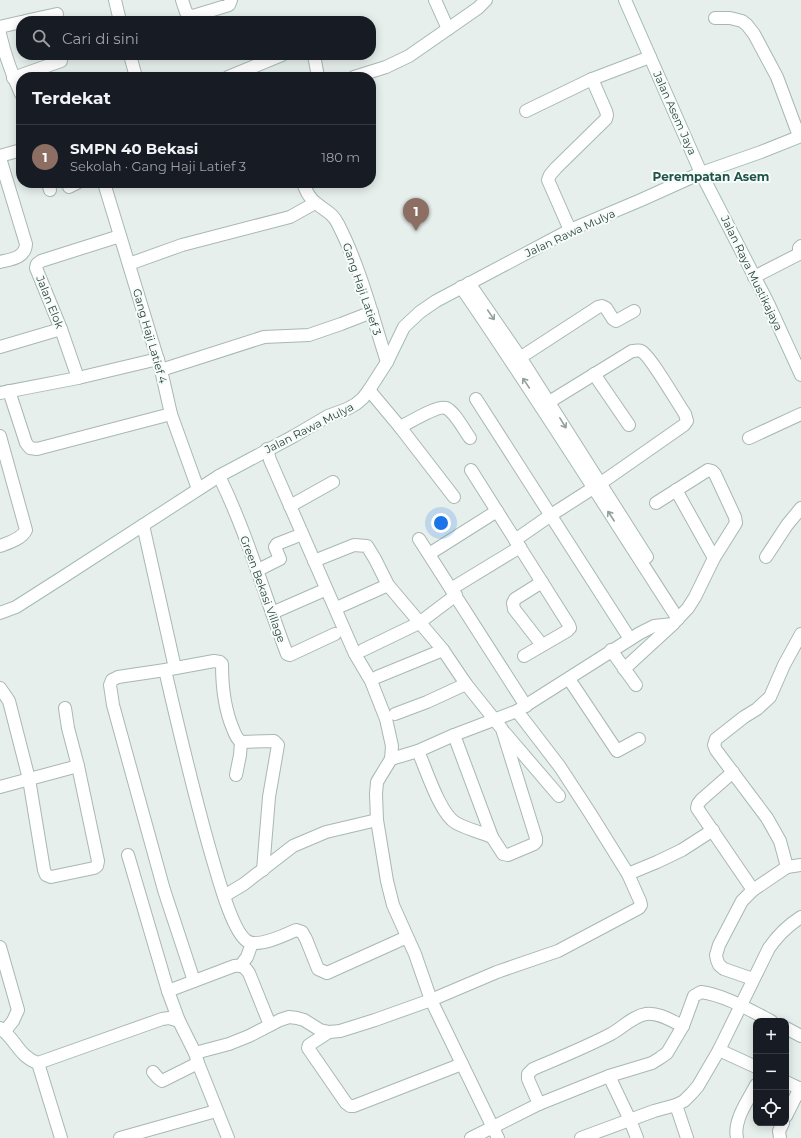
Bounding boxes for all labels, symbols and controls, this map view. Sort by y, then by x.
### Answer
search box [16,16,376,60]
icon: search [30,27,52,49]
text: Cari di sini [62,29,139,48]
street label: Jalan Asem Jaya [650,68,700,157]
text: Terdekat [32,88,111,108]
text: SMPN 40 Bekasi [70,139,198,158]
text: 1 [42,149,48,165]
text: 180 m [321,149,360,165]
text: Sekolah · Gang Haji Latief 3 [70,158,246,174]
district label: Perempatan Asem [653,169,769,184]
pin: 1 [403,198,429,231]
street label: Jalan Rawa Mulya [522,206,617,260]
street label: Jalan Raya Mustikajaya [718,212,786,333]
street label: Gang Haji Latief 3 [340,241,384,337]
street label: Jalan Elok [33,273,67,331]
street label: Gang Haji Latief 4 [130,287,170,386]
one-way arrow [487,309,495,320]
one-way arrow [522,378,530,389]
street label: Jalan Rawa Mulya [261,400,356,457]
one-way arrow [559,417,567,428]
one-way arrow [606,510,614,522]
your location [431,513,451,533]
street label: Green Bekasi Village [237,534,289,645]
map controls [753,1018,789,1126]
button: + [753,1018,789,1054]
button: − [753,1054,789,1090]
button: locate [753,1090,789,1126]

